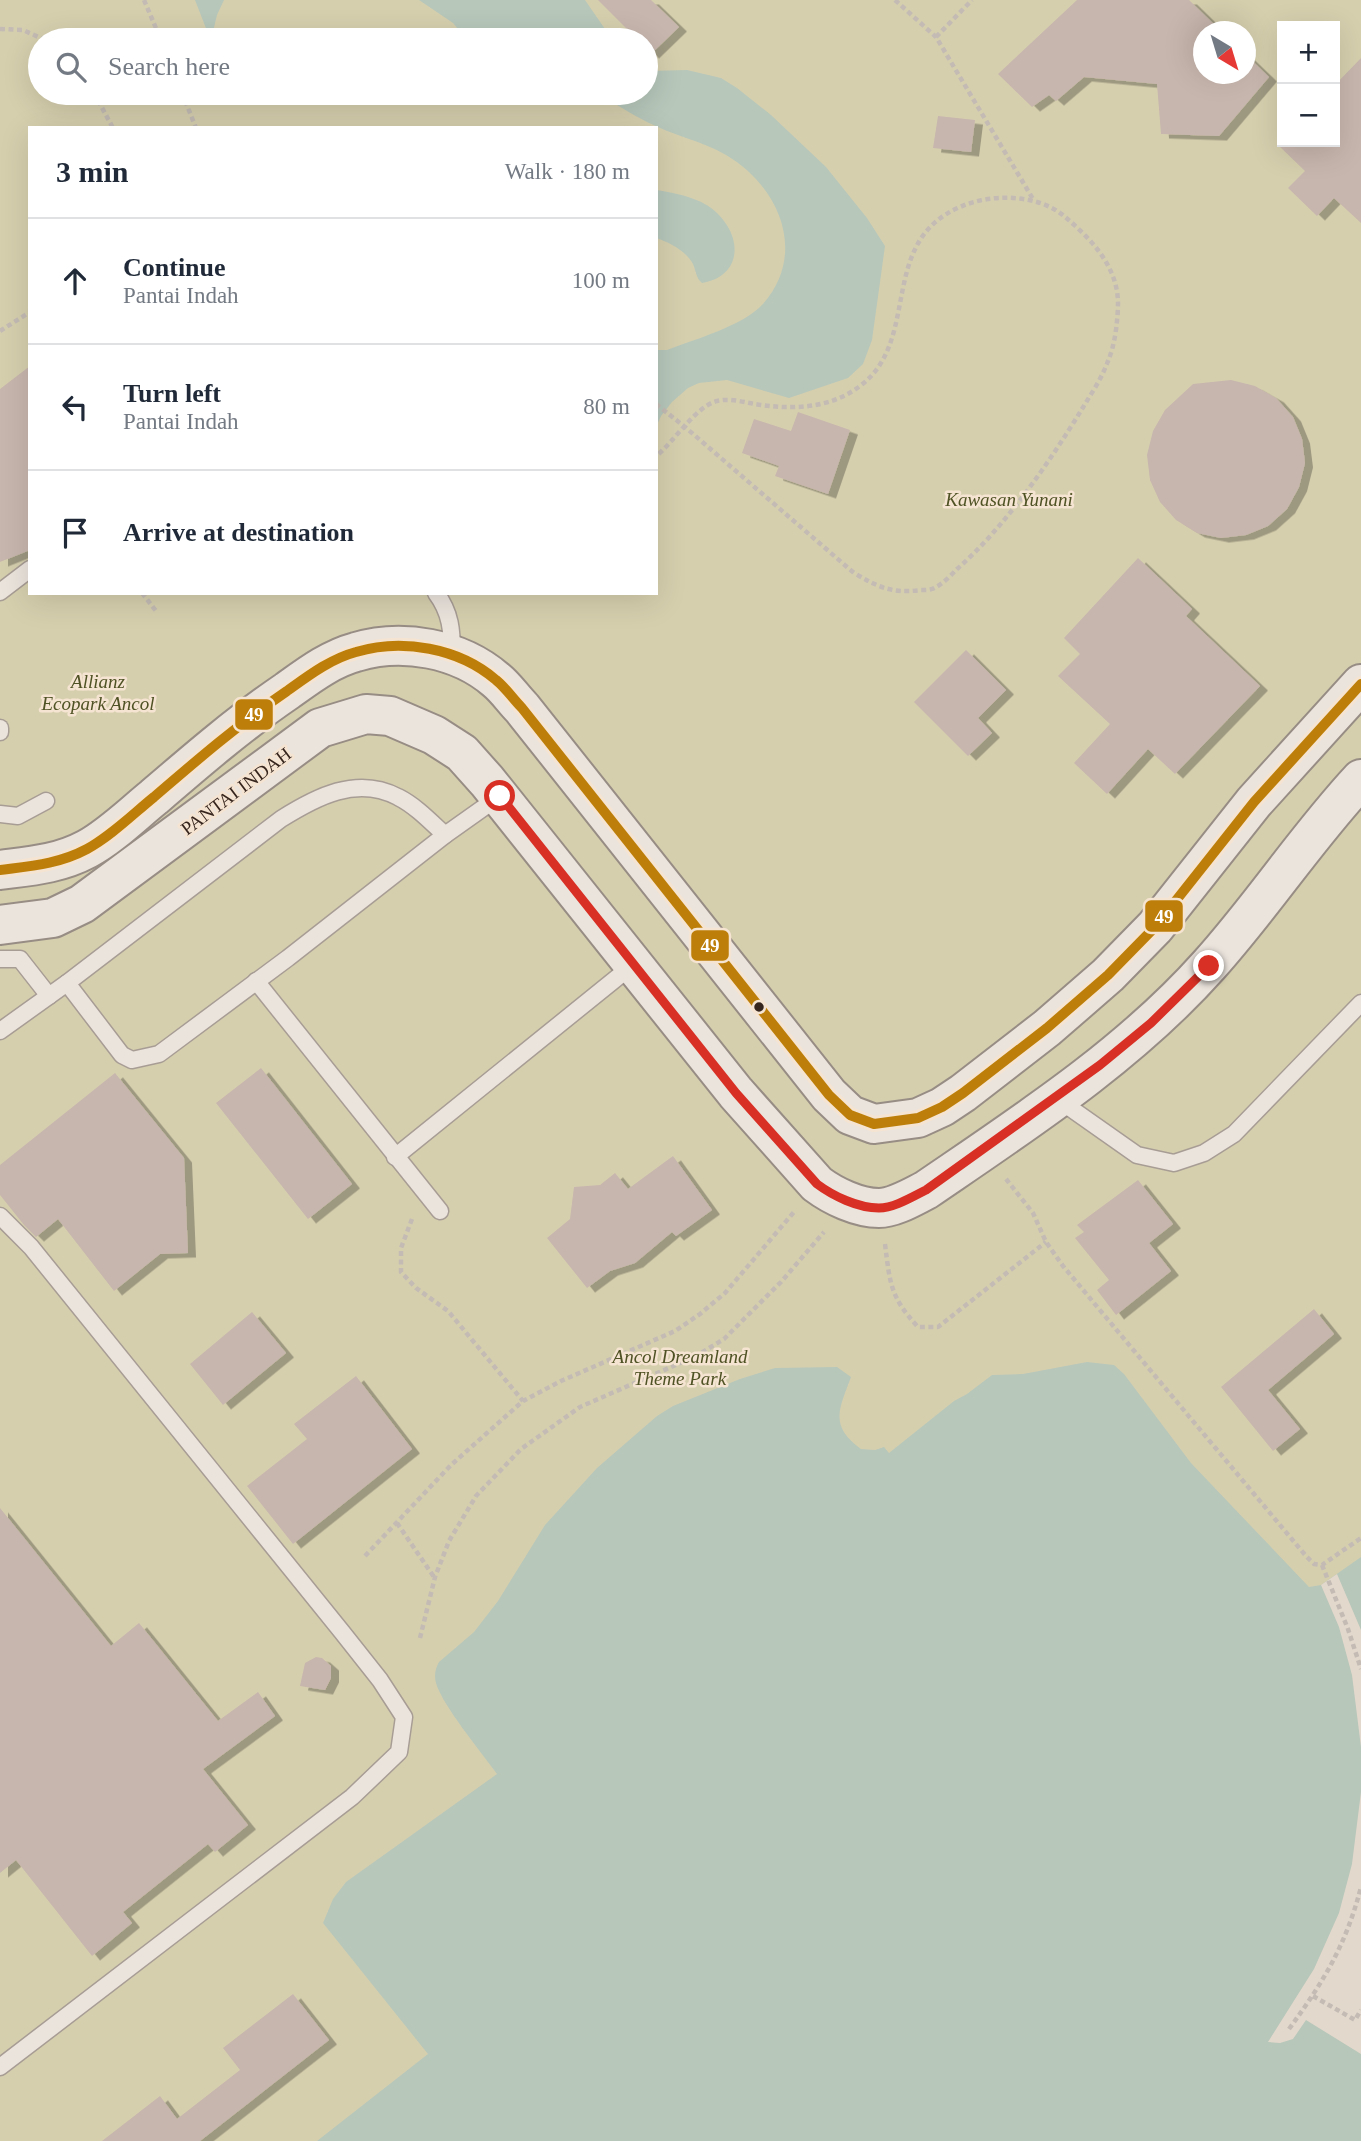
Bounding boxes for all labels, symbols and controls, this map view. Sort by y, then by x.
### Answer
north arrow [1193,21,1256,84]
map controls [1277,21,1340,147]
button: + [1277,21,1340,84]
search box [28,28,658,105]
icon: search [52,48,90,86]
text: Search here [108,52,230,81]
button: − [1277,84,1340,147]
text: 3 min [56,155,129,188]
text: Walk · 180 m [505,159,630,184]
text: Continue [123,253,226,282]
icon: ahead [56,262,94,300]
text: 100 m [572,268,630,293]
text: Pantai Indah [123,283,239,308]
text: Turn left [123,379,221,408]
icon: left [56,388,94,426]
text: 80 m [583,394,630,419]
text: Pantai Indah [123,409,239,434]
park label: Kawasan Yunani [944,489,1073,510]
icon: arrive [56,514,94,552]
text: Arrive at destination [123,518,354,547]
park label: Allianz Ecopark Ancol [40,671,155,714]
line badge: 49 [234,698,274,731]
text: 49 [245,704,264,725]
street label: PANTAI INDAH [177,743,295,839]
route start [484,780,515,811]
line badge: 49 [1144,899,1184,933]
text: 49 [1155,906,1174,927]
line badge: 49 [690,929,730,962]
text: 49 [701,935,720,956]
route end [1193,950,1224,981]
unlabelled marker [752,1000,766,1014]
park label: Ancol Dreamland Theme Park [611,1346,748,1389]

